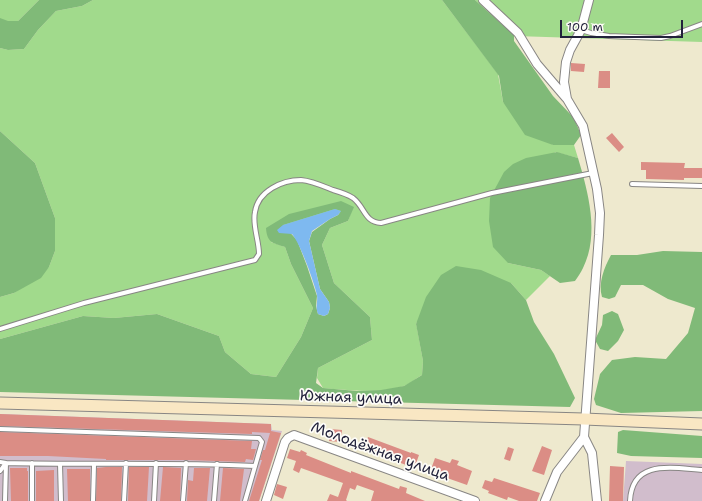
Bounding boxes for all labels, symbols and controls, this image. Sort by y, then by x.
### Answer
scale bar [562,12,685,38]
text: 100 m [567,19,603,35]
street label: Южная улица [300,387,402,409]
street label: Молодёжная улица [308,419,452,485]

